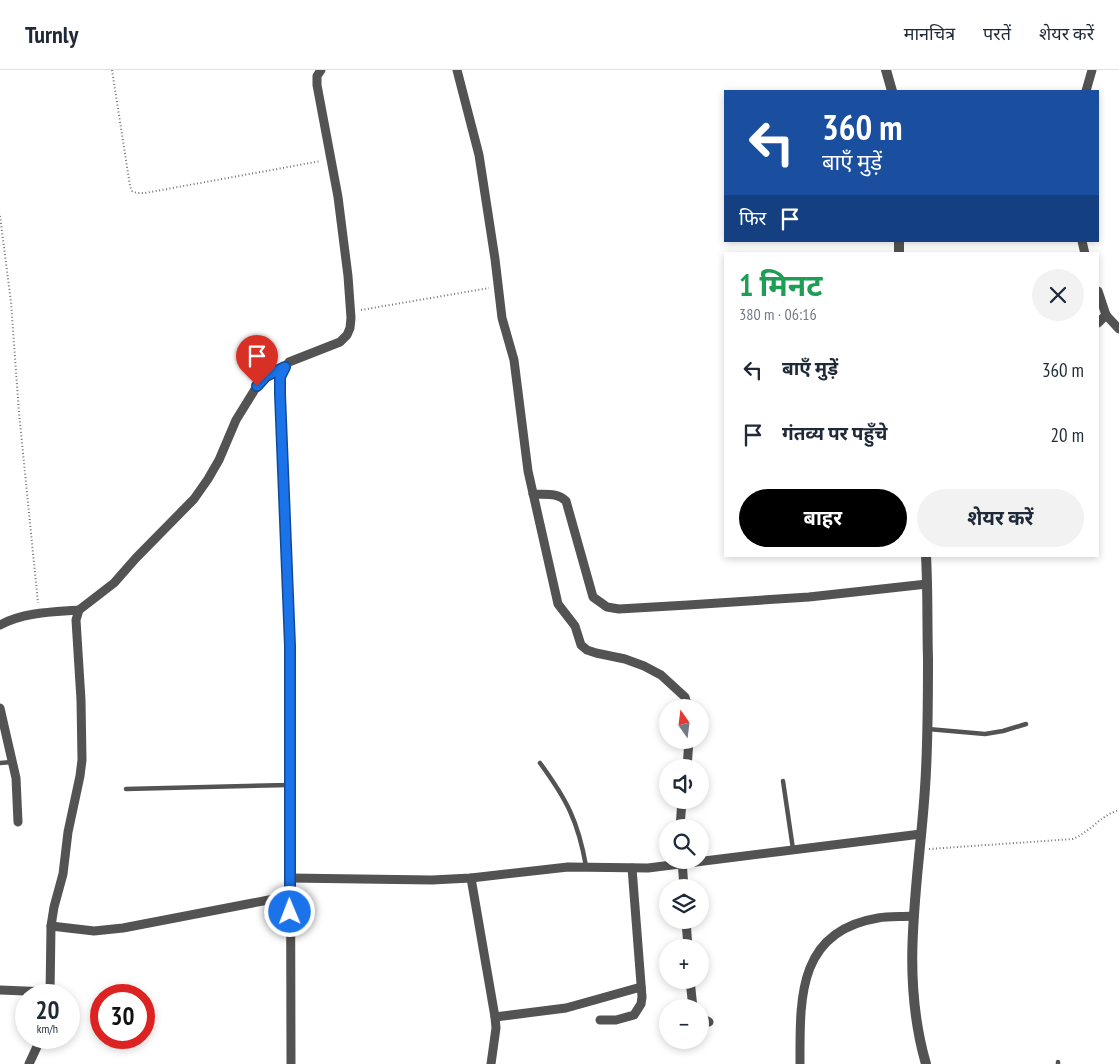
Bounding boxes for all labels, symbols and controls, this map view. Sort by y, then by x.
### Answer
text: Turnly [25,19,78,50]
text: मानचित्र [904,22,955,45]
text: परतें [983,22,1011,45]
text: शेयर करें [1039,22,1094,45]
text: 360 m [822,104,903,150]
icon: left [739,110,804,175]
text: बाएँ मुड़ें [822,148,882,176]
icon: arrive [776,205,804,233]
text: फिर [739,206,766,230]
text: 1 मिनट [739,265,822,304]
button: close [1032,269,1084,321]
text: 380 m · 06:16 [739,304,817,324]
pin [236,335,278,386]
icon: arrive [243,342,271,370]
icon: left [739,356,767,384]
text: बाएँ मुड़ें [782,356,838,380]
text: 360 m [1042,358,1084,382]
icon: arrive [739,421,767,449]
text: गंतव्य पर पहुँचे [782,421,887,445]
text: 20 m [1051,423,1084,447]
button: बाहर [739,489,907,547]
button: शेयर करें [917,489,1084,547]
north arrow [659,699,709,749]
map controls [659,699,709,1049]
button: sound [659,759,709,809]
button: search [659,819,709,869]
button: layers [659,879,709,929]
position arrow [263,885,315,937]
button: + [659,939,709,989]
speed limit sign: 30 [90,984,155,1049]
text: 20 [36,994,59,1026]
button: − [659,999,709,1049]
text: km/h [37,1021,58,1036]

